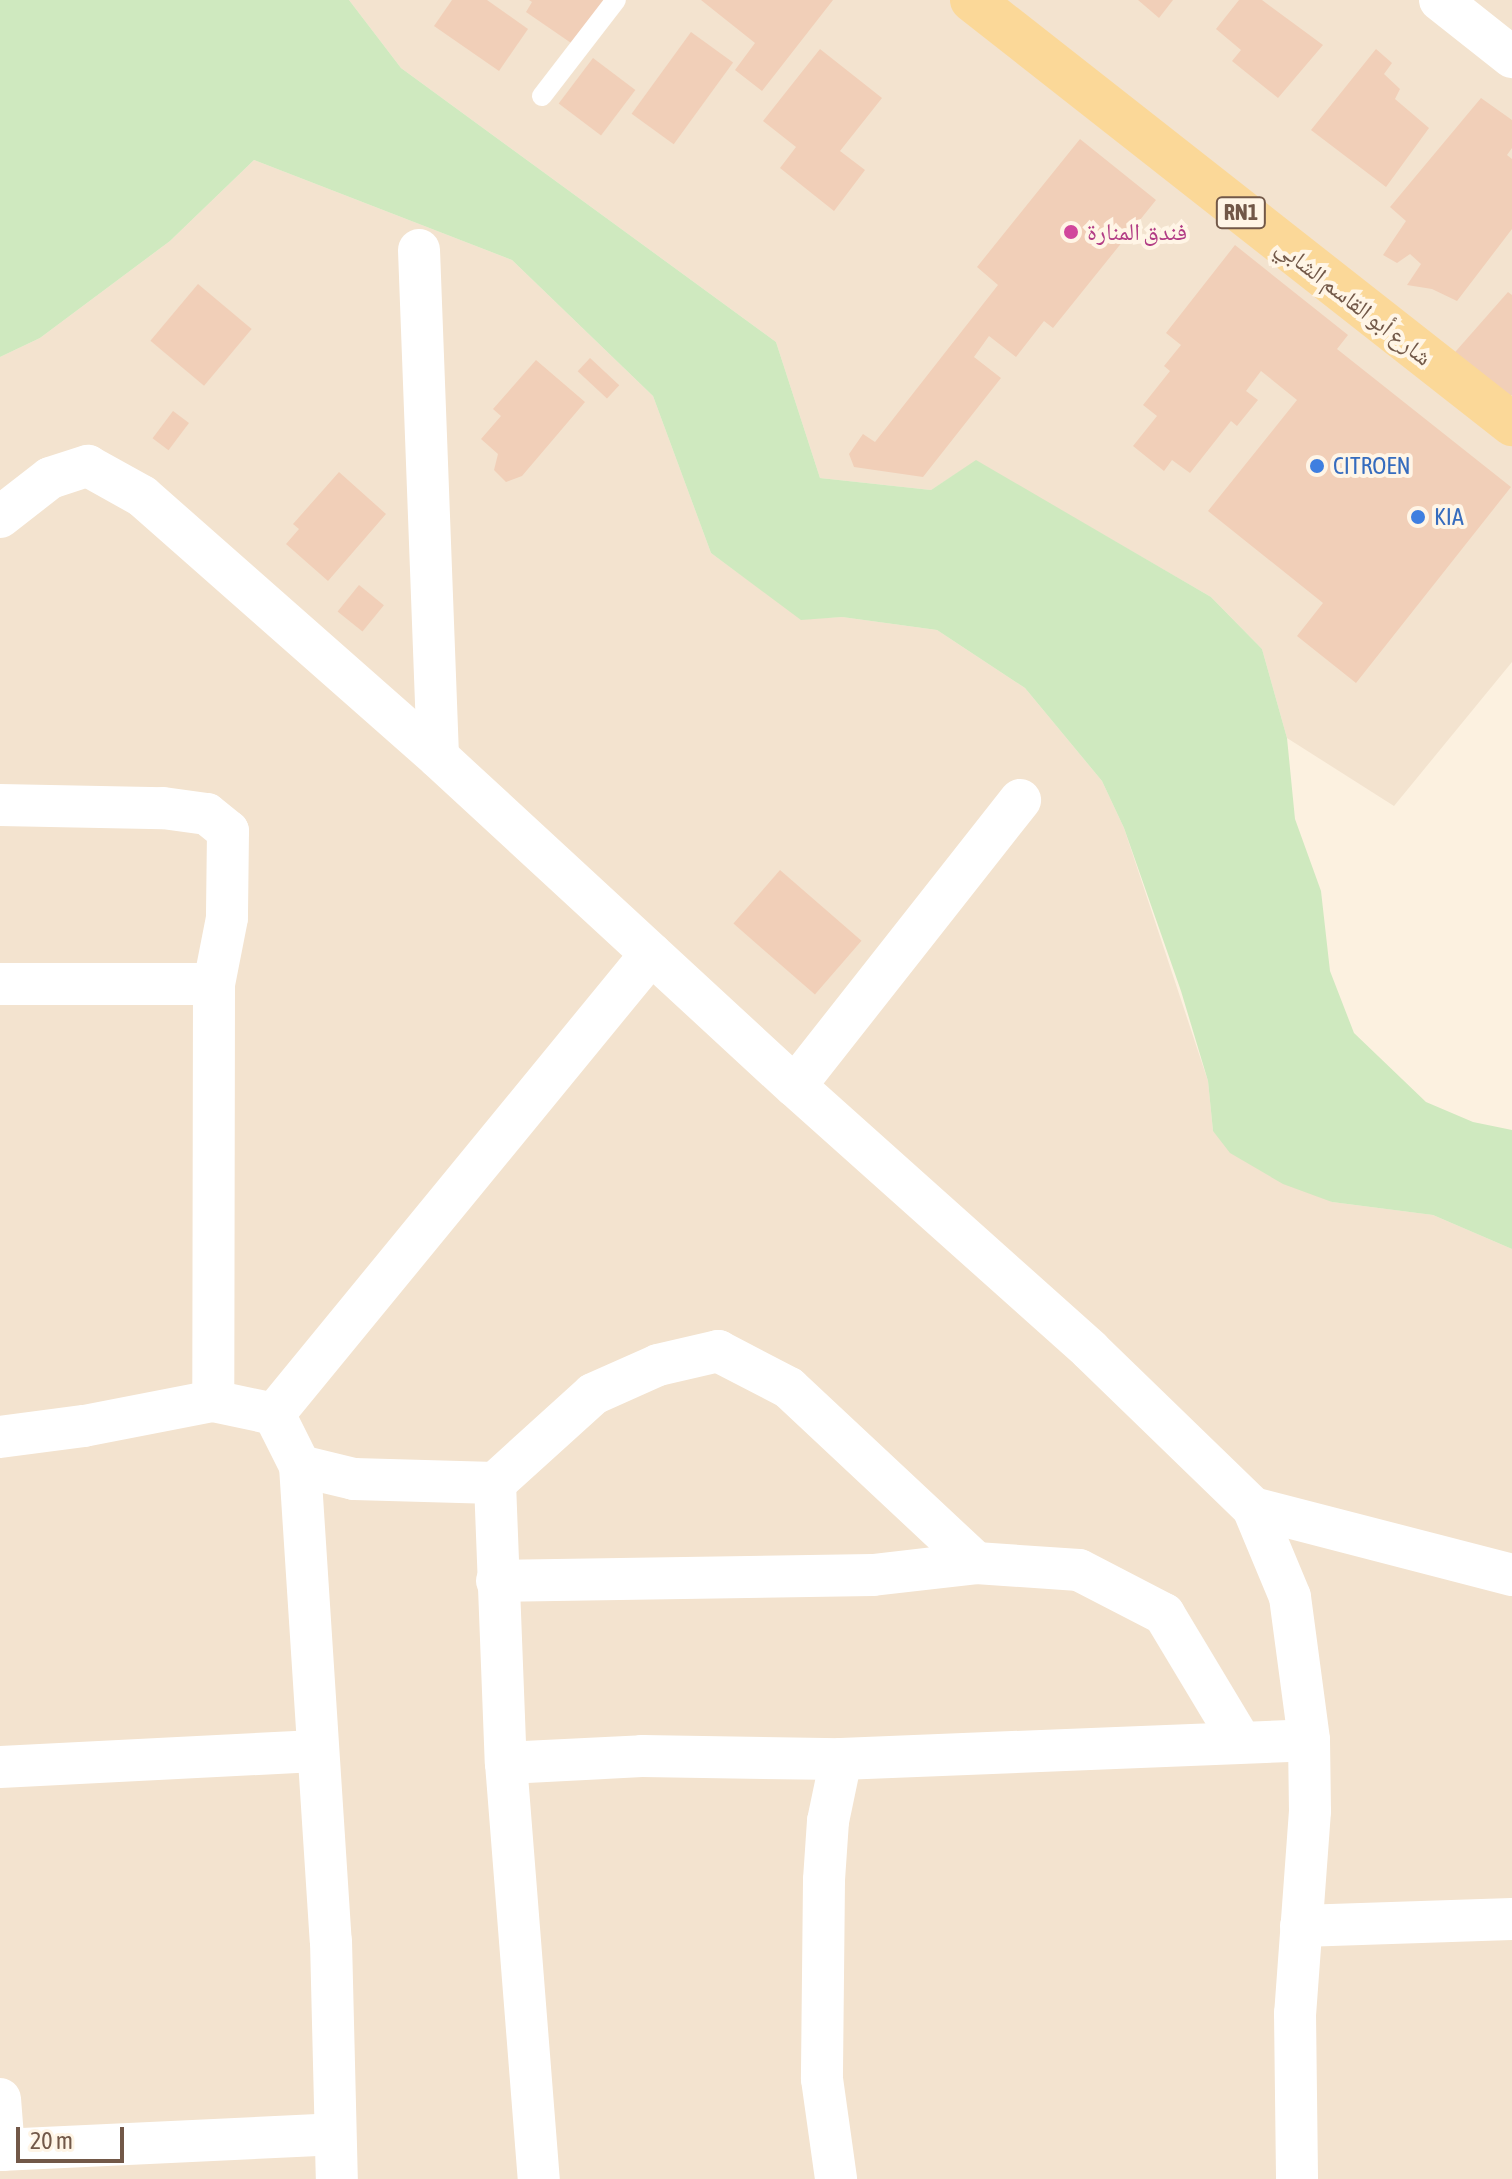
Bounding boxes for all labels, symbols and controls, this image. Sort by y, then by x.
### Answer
road number: RN1 [1215,195,1267,231]
place label: فندق المنارة [1087,218,1187,246]
marker: فندق المنارة [1062,223,1080,241]
street label: شارع أبو القاسم الشابي [1270,232,1438,372]
place label: CITROEN [1333,452,1411,480]
marker: CITROEN [1308,457,1326,475]
place label: KIA [1434,503,1464,531]
marker: KIA [1409,508,1427,526]
scale bar [20,2111,128,2161]
text: 20 m [30,2127,73,2154]

